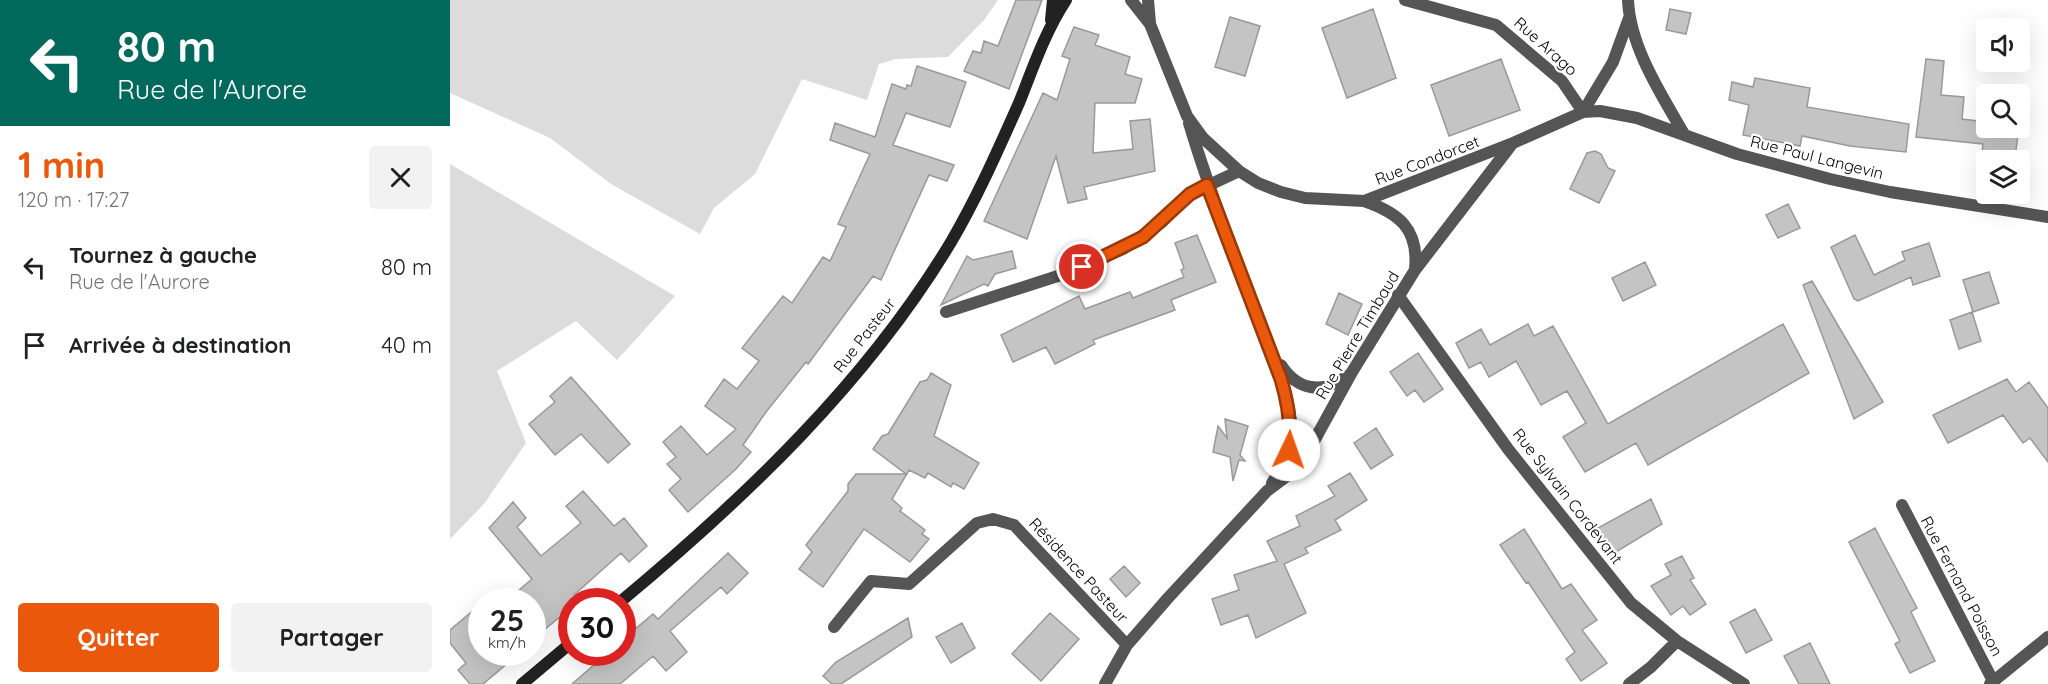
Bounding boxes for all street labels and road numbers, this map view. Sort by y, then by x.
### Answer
street label: Rue Arago [1510,12,1582,80]
street label: Rue Condorcet [1372,131,1482,189]
street label: Rue Paul Langevin [1748,131,1886,183]
street label: Rue Pierre Timbaud [1311,267,1403,403]
street label: Rue Pasteur [829,294,899,376]
street label: Rue Sylvain Cordevant [1509,424,1627,568]
street label: Résidence Pasteur [1025,513,1133,627]
street label: Rue Fernand Poisson [1917,513,2007,659]

